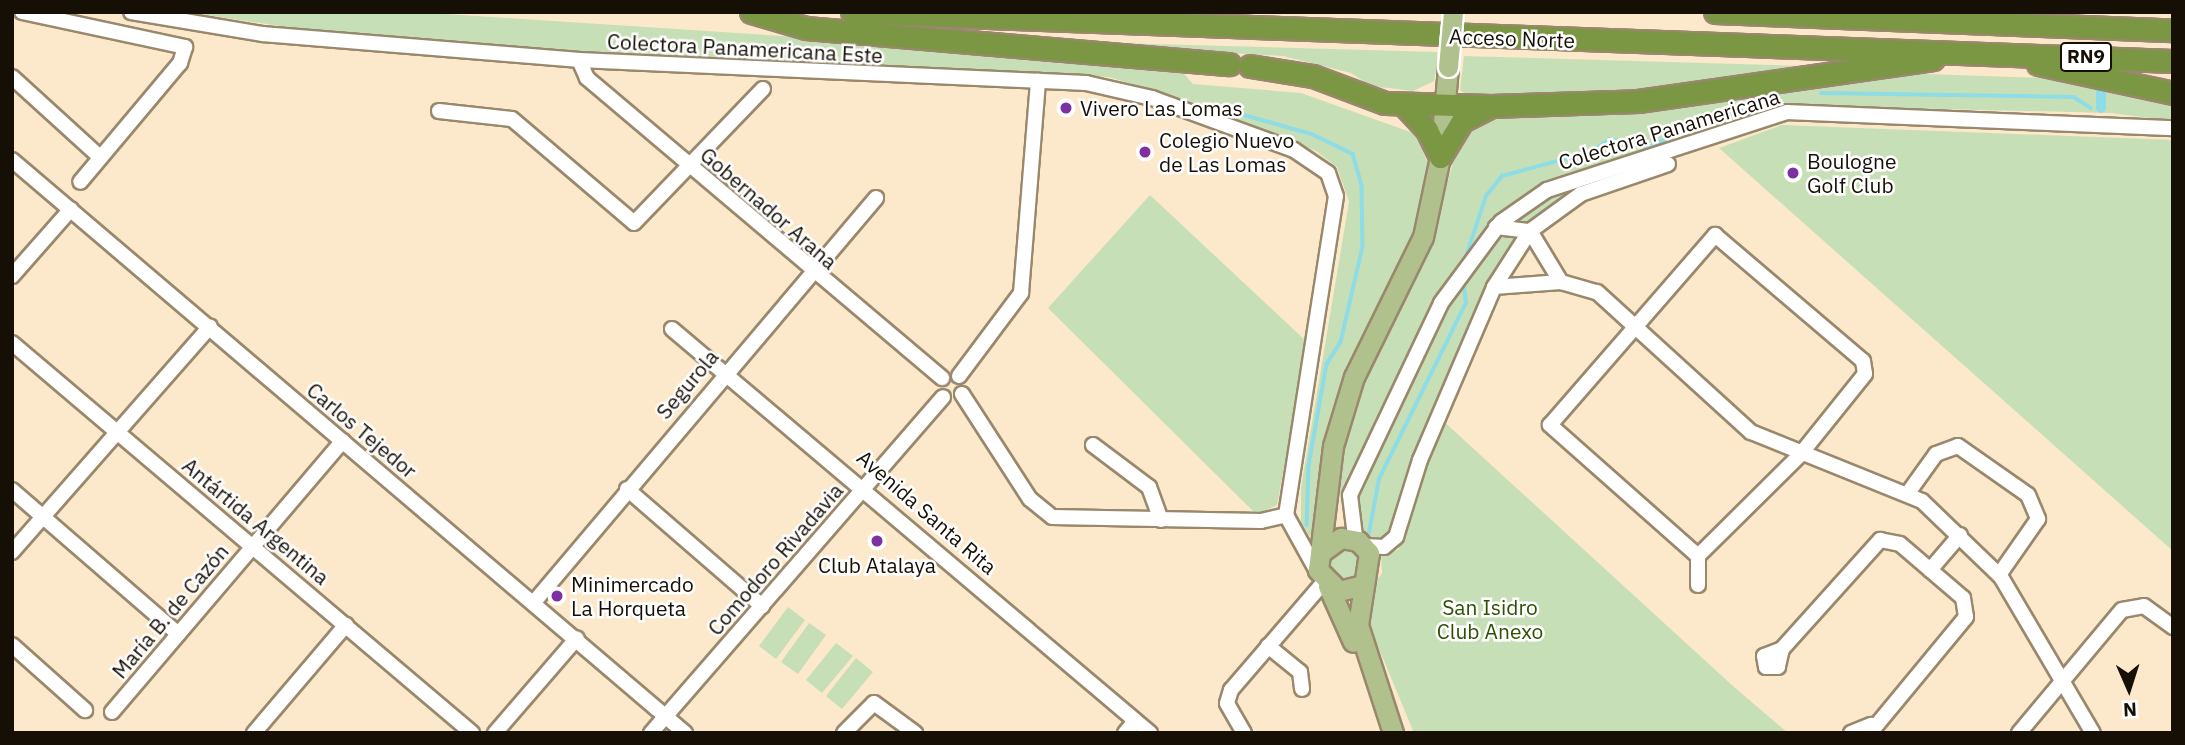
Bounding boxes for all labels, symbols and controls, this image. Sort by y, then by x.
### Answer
street label: Acceso Norte [1449,23,1575,53]
street label: Colectora Panamericana Este [606,28,884,68]
road number: RN9 [2060,41,2112,72]
street label: Colectora Panamericana [1555,83,1783,175]
place label: Vivero Las Lomas [1080,95,1243,121]
marker: Vivero Las Lomas [1058,100,1074,116]
place label: Colegio Nuevo de Las Lomas [1159,127,1294,177]
street label: Gobernador Arana [695,142,843,274]
marker: Colegio Nuevo de Las Lomas [1137,144,1153,160]
place label: Boulogne Golf Club [1807,148,1896,198]
marker: Boulogne Golf Club [1785,165,1801,181]
street label: Segurola [651,344,723,424]
street label: Carlos Tejedor [302,377,422,483]
street label: Avenida Santa Rita [852,445,1002,579]
street label: Antártida Argentina [178,452,334,590]
street label: Comodoro Rivadavia [702,478,848,640]
marker: Club Atalaya [869,533,885,549]
street label: María B. de Cazón [106,539,234,683]
place label: Club Atalaya [818,552,936,578]
place label: Minimercado La Horqueta [571,571,694,621]
marker: Minimercado La Horqueta [549,588,565,604]
park label: San Isidro Club Anexo [1437,594,1543,644]
north arrow [2094,654,2164,724]
text: N [2123,698,2138,722]

